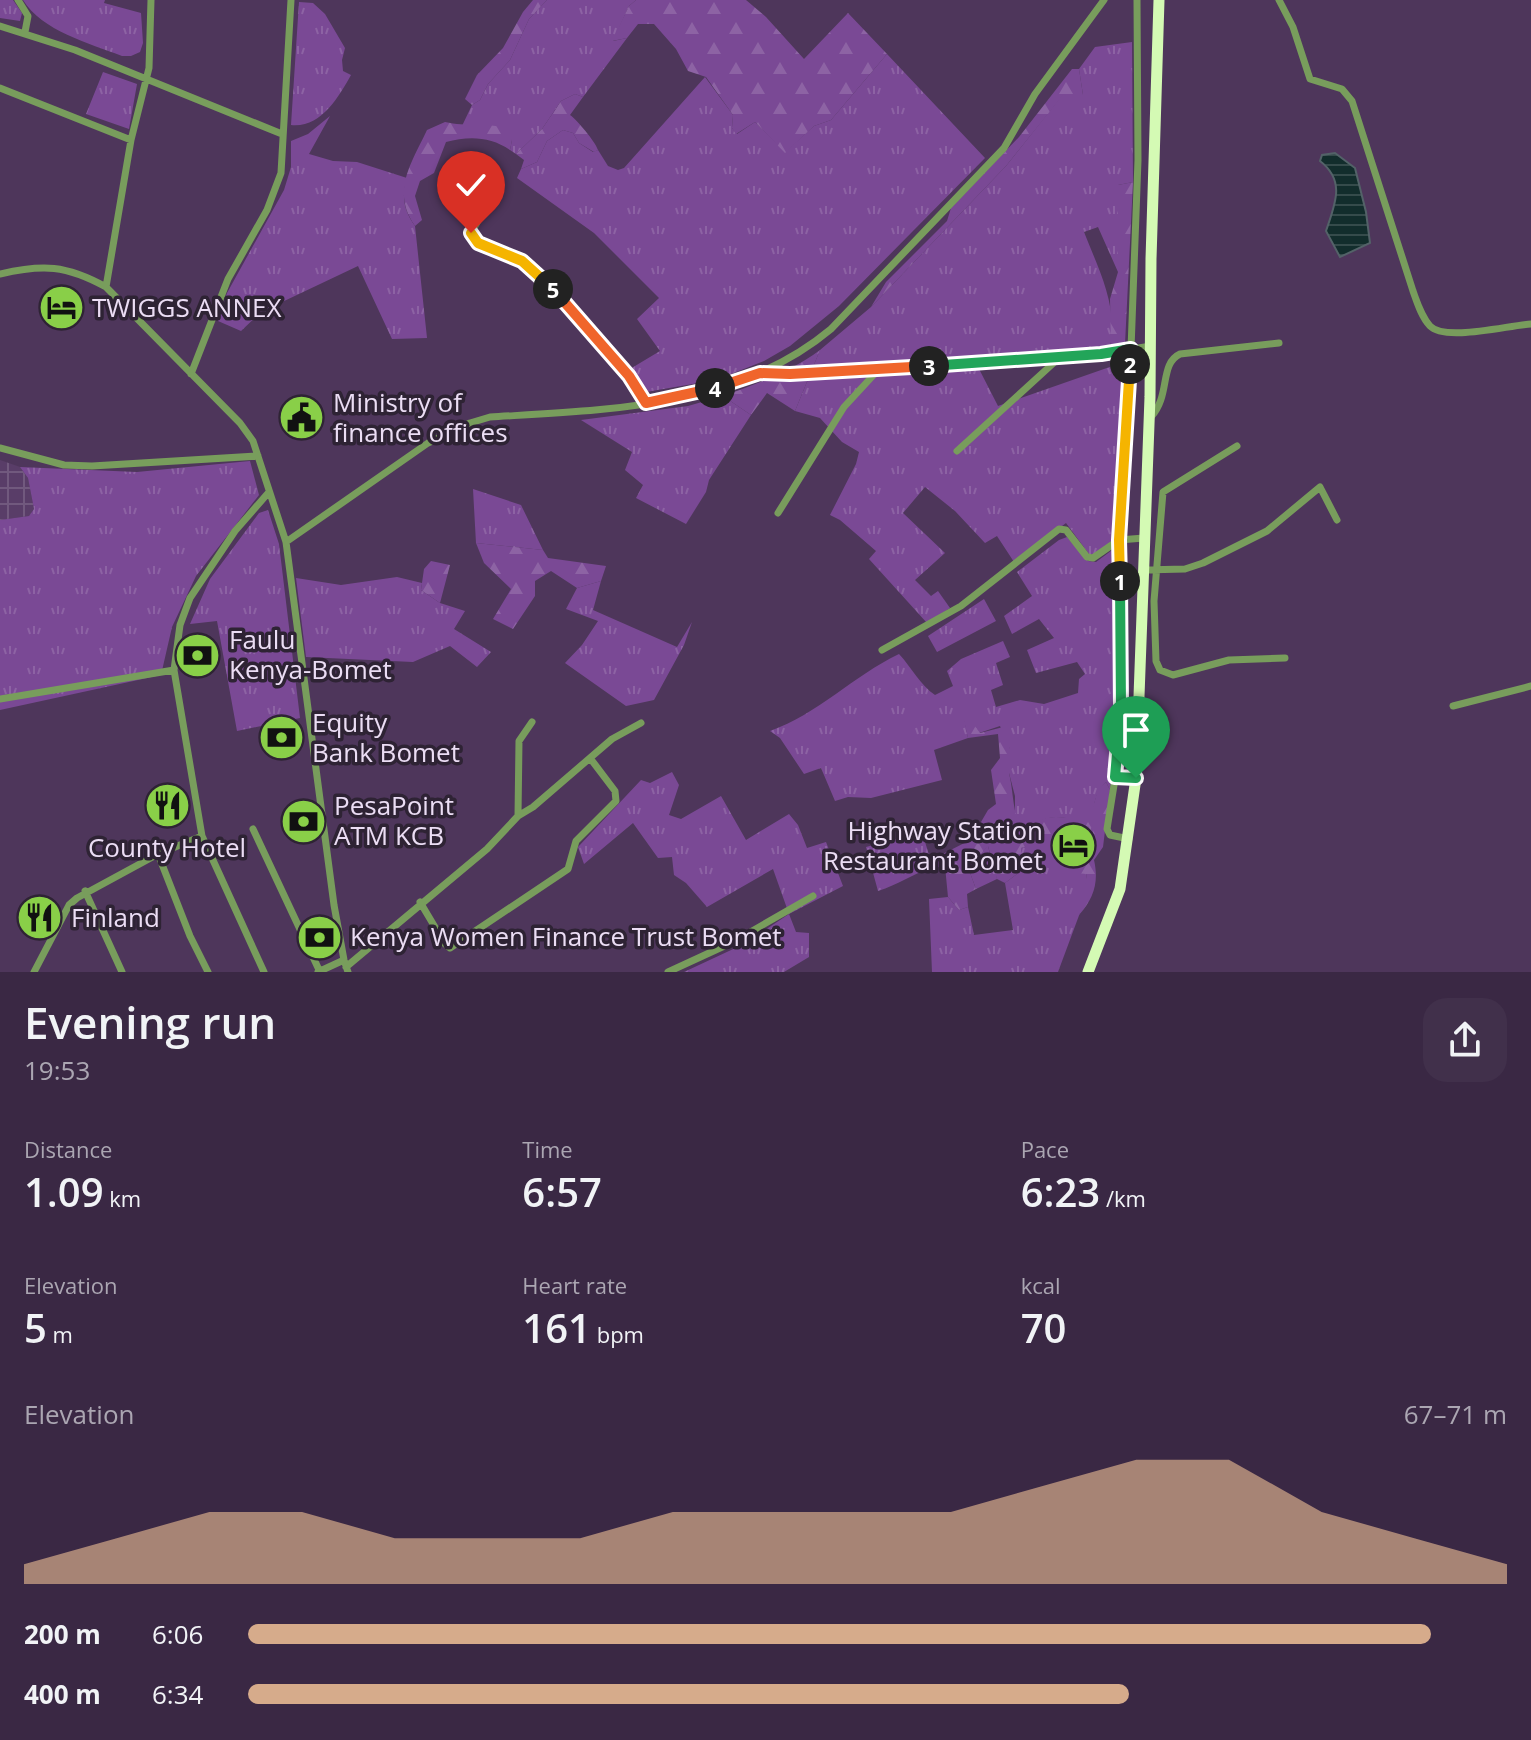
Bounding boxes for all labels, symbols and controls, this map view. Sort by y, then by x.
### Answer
pin [437,151,505,233]
icon: check [449,163,493,207]
pin: 5 [533,269,573,309]
text: 5 [547,274,559,304]
hotel icon: TWIGGS ANNEX [37,284,85,332]
place label: TWIGGS ANNEX [92,289,281,325]
pin: 2 [1110,344,1150,384]
pin: 3 [909,346,949,386]
text: 2 [1124,349,1136,379]
text: 3 [923,351,935,381]
pin: 4 [695,368,735,408]
text: 4 [709,373,721,403]
place label: Ministry of finance offices [333,384,508,450]
public building icon: Ministry of finance offices [278,394,326,442]
pin: 1 [1100,561,1140,601]
text: 1 [1114,566,1126,596]
place label: Faulu Kenya-Bomet [229,621,392,687]
bank icon: Faulu Kenya-Bomet [174,631,222,679]
pin [1102,696,1170,778]
place label: Equity Bank Bomet [312,704,460,770]
icon: arrive [1114,708,1158,752]
bank icon: Equity Bank Bomet [257,714,305,762]
restaurant icon: County Hotel [143,781,191,829]
place label: PesaPoint ATM KCB [334,787,454,853]
bank icon: PesaPoint ATM KCB [279,797,327,845]
place label: Highway Station Restaurant Bomet [823,812,1043,878]
hotel icon: Highway Station Restaurant Bomet [1050,822,1098,870]
place label: County Hotel [88,829,246,865]
restaurant icon: Finland [16,894,64,942]
place label: Finland [71,899,160,935]
bank icon: Kenya Women Finance Trust Bomet [295,913,343,961]
place label: Kenya Women Finance Trust Bomet [350,918,782,954]
text: Evening run [24,992,276,1052]
button: share [1423,998,1507,1082]
text: 19:53 [24,1052,90,1088]
text: Distance [24,1134,112,1164]
text: Time [522,1134,573,1164]
text: Pace [1021,1134,1069,1164]
text: 1.09 [24,1164,104,1219]
text: 6:57 [522,1164,602,1219]
text: 6:23 [1021,1164,1100,1219]
text: km [104,1183,141,1213]
text: /km [1100,1183,1146,1213]
text: Elevation [24,1270,117,1300]
text: Heart rate [522,1270,627,1300]
text: kcal [1021,1270,1061,1300]
text: 5 [24,1300,47,1355]
text: 161 [522,1300,591,1355]
text: 70 [1021,1300,1066,1355]
text: m [47,1319,73,1349]
text: bpm [591,1319,644,1349]
text: Elevation [24,1396,134,1432]
text: 67–71 m [1404,1396,1507,1432]
text: 200 m [24,1616,101,1652]
text: 6:06 [152,1616,203,1652]
text: 400 m [24,1676,101,1712]
text: 6:34 [152,1676,203,1712]

